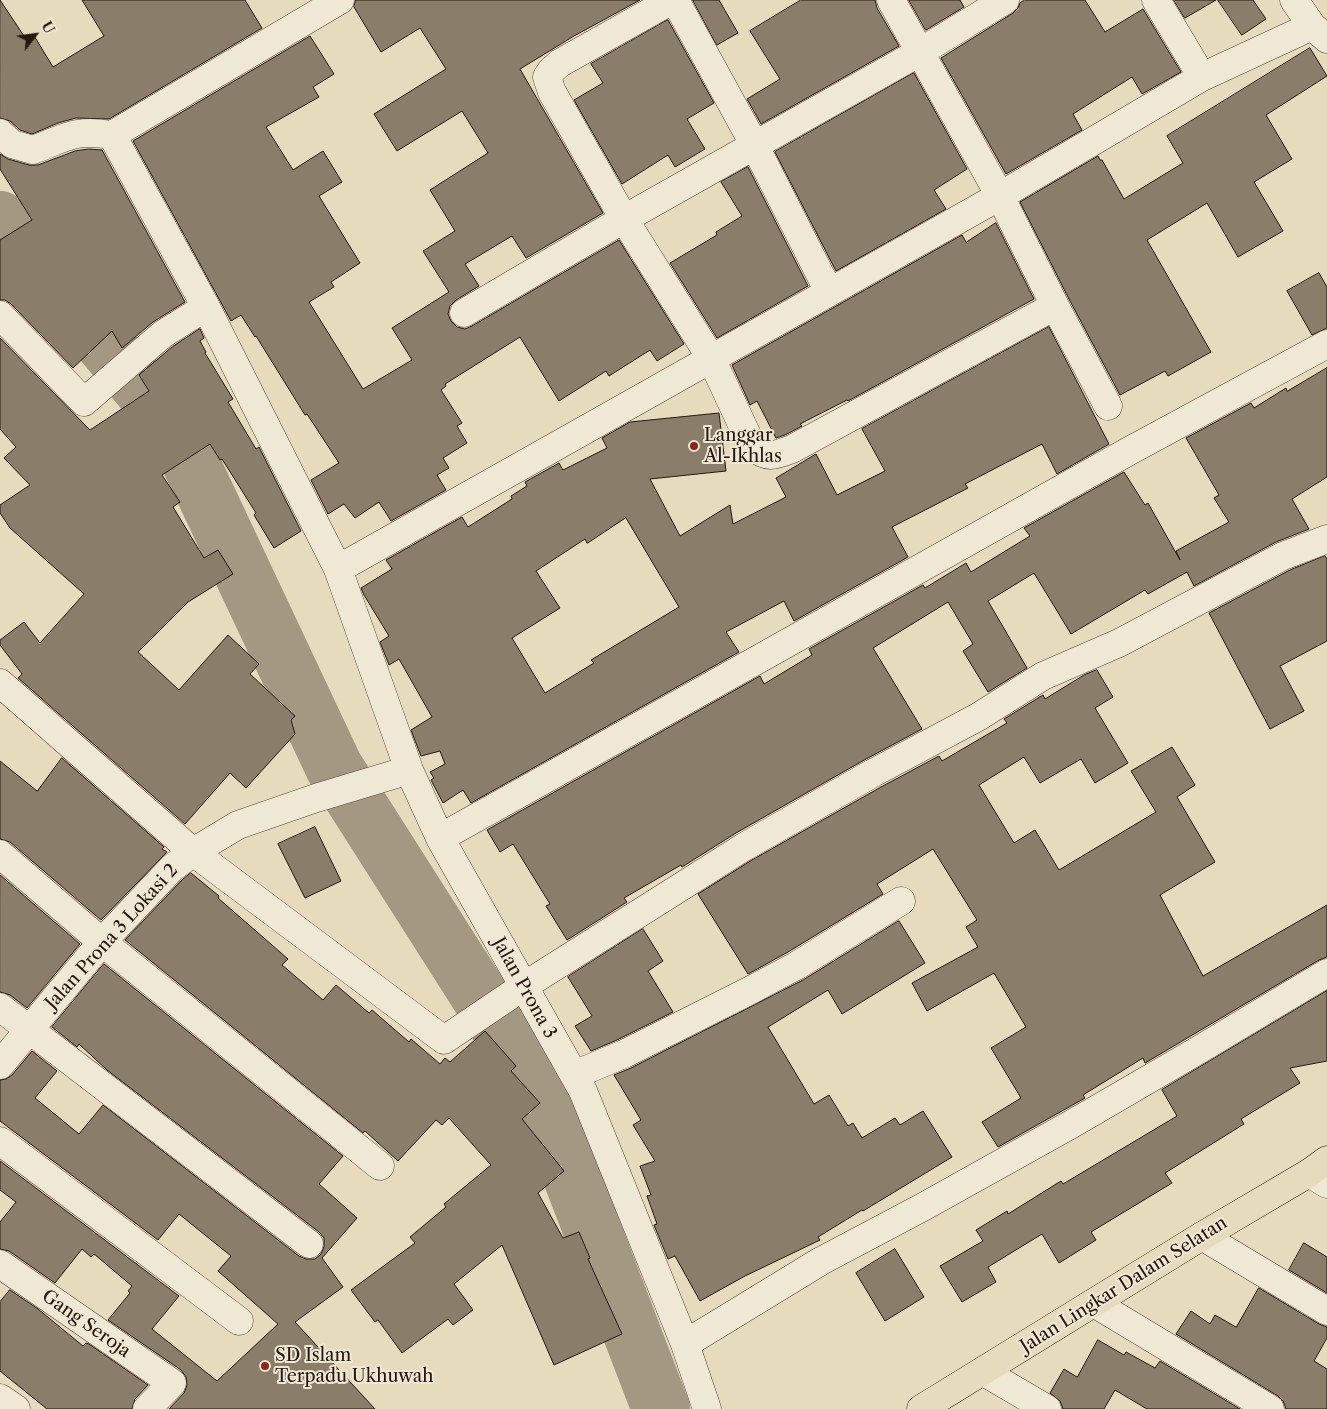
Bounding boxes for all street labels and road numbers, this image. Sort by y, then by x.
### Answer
street label: Jalan Prona 3 Lokasi 2 [41,860,183,1014]
street label: Jalan Prona 3 [487,934,561,1042]
street label: Jalan Lingkar Dalam Selatan [1017,1212,1231,1358]
street label: Gang Seroja [37,1285,135,1363]

